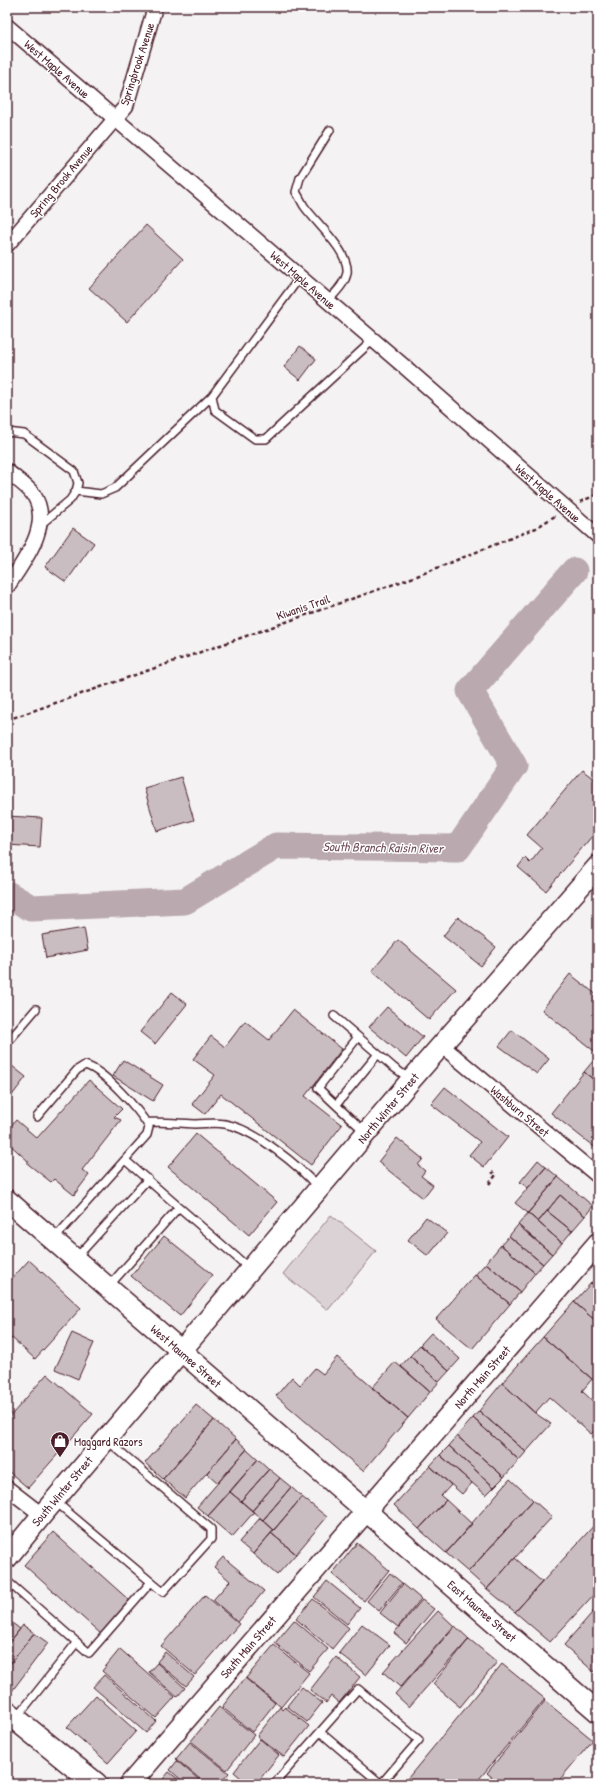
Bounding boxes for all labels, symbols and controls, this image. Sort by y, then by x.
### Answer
street label: Springbrook Avenue [116,20,158,108]
street label: West Maple Avenue [21,36,94,102]
street label: Spring Brook Avenue [26,141,97,221]
street label: West Maple Avenue [267,247,340,313]
street label: West Maple Avenue [512,460,585,526]
street label: Kiwanis Trail [274,590,333,624]
water label: South Branch Raisin River [323,837,445,857]
street label: North Winter Street [353,1068,423,1147]
street label: Washburn Street [487,1081,554,1141]
street label: West Maumee Street [147,1320,226,1392]
street label: North Main Street [450,1341,515,1412]
shop icon: Maggard Razors [49,1430,71,1458]
place label: Maggard Razors [74,1433,143,1450]
street label: South Winter Street [28,1452,97,1530]
street label: East Maumee Street [444,1576,521,1646]
street label: South Main Street [216,1611,280,1682]

